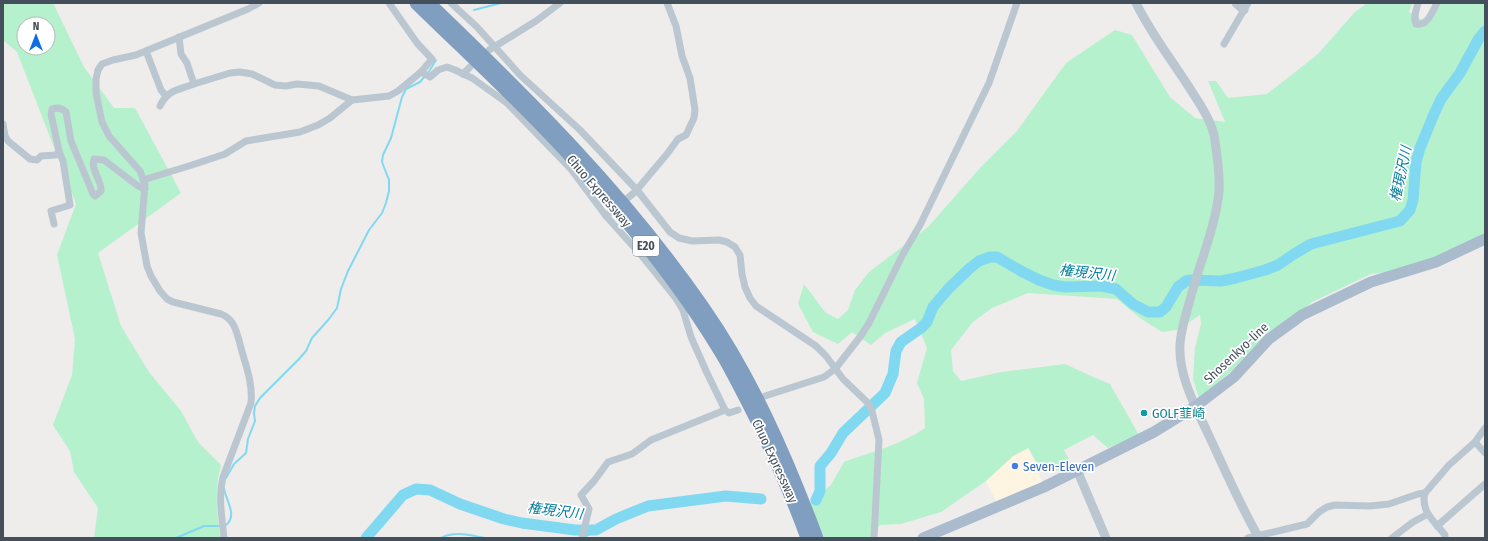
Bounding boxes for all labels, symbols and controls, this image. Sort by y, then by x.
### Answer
north arrow [16,16,56,56]
text: N [33,20,39,33]
water label: 権現沢川 [1387,143,1416,203]
street label: Chuo Expressway [564,152,634,230]
road number: E20 [633,236,659,256]
water label: 権現沢川 [1058,262,1118,285]
street label: Shosenkyo-line [1201,319,1271,387]
place label: GOLF韮崎 [1152,406,1205,421]
marker: GOLF韮崎 [1139,408,1149,418]
street label: Chuo Expressway [749,417,801,505]
place label: Seven-Eleven [1023,459,1094,474]
marker: Seven-Eleven [1010,461,1020,471]
water label: 権現沢川 [526,499,586,523]

